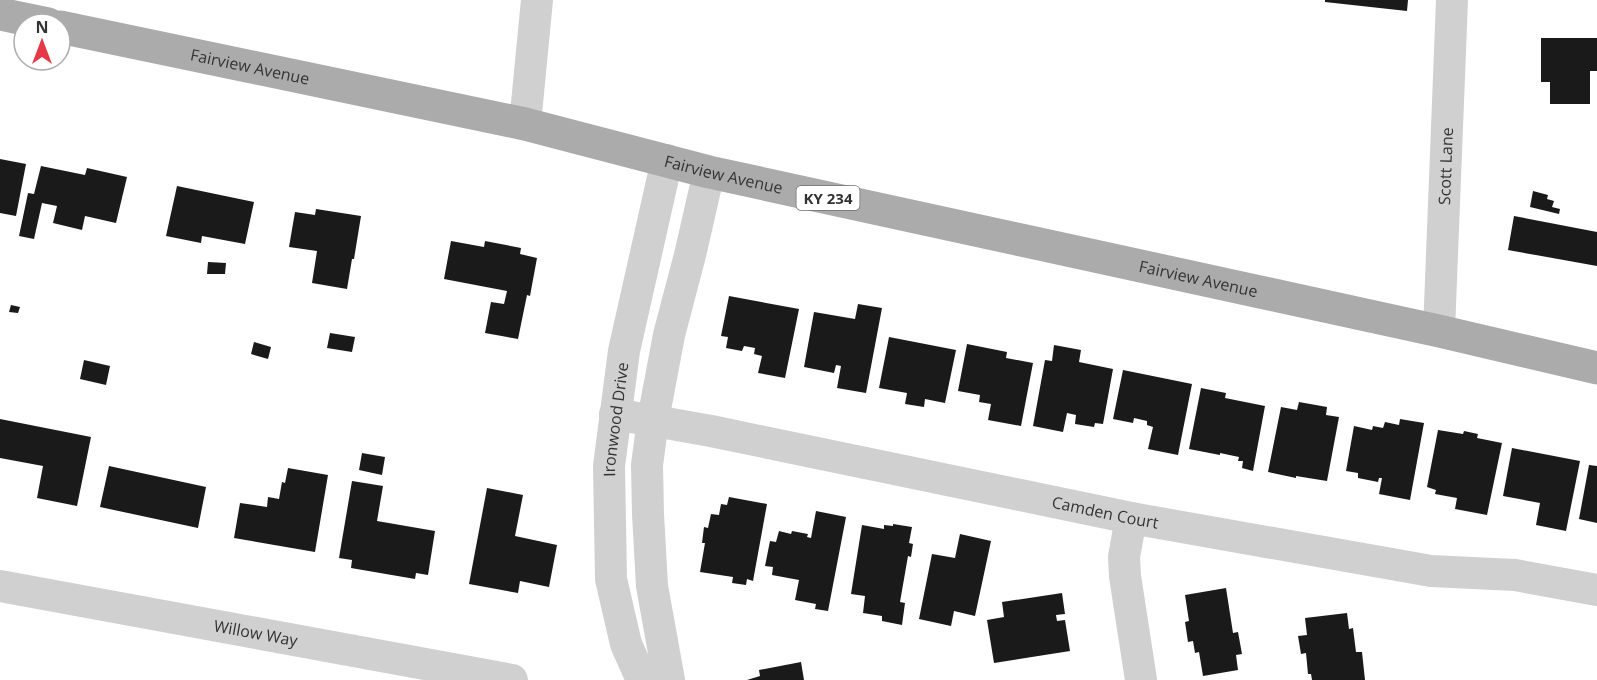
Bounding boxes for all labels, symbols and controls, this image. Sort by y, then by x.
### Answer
north arrow [12,12,72,72]
text: N [35,16,49,38]
street label: Fairview Avenue [188,43,311,90]
street label: Scott Lane [1433,127,1458,205]
street label: Fairview Avenue [662,150,785,199]
road number: KY 234 [796,186,860,210]
street label: Fairview Avenue [1137,255,1260,302]
street label: Ironwood Drive [598,361,633,477]
street label: Camden Court [1050,491,1161,534]
street label: Willow Way [212,614,300,652]

